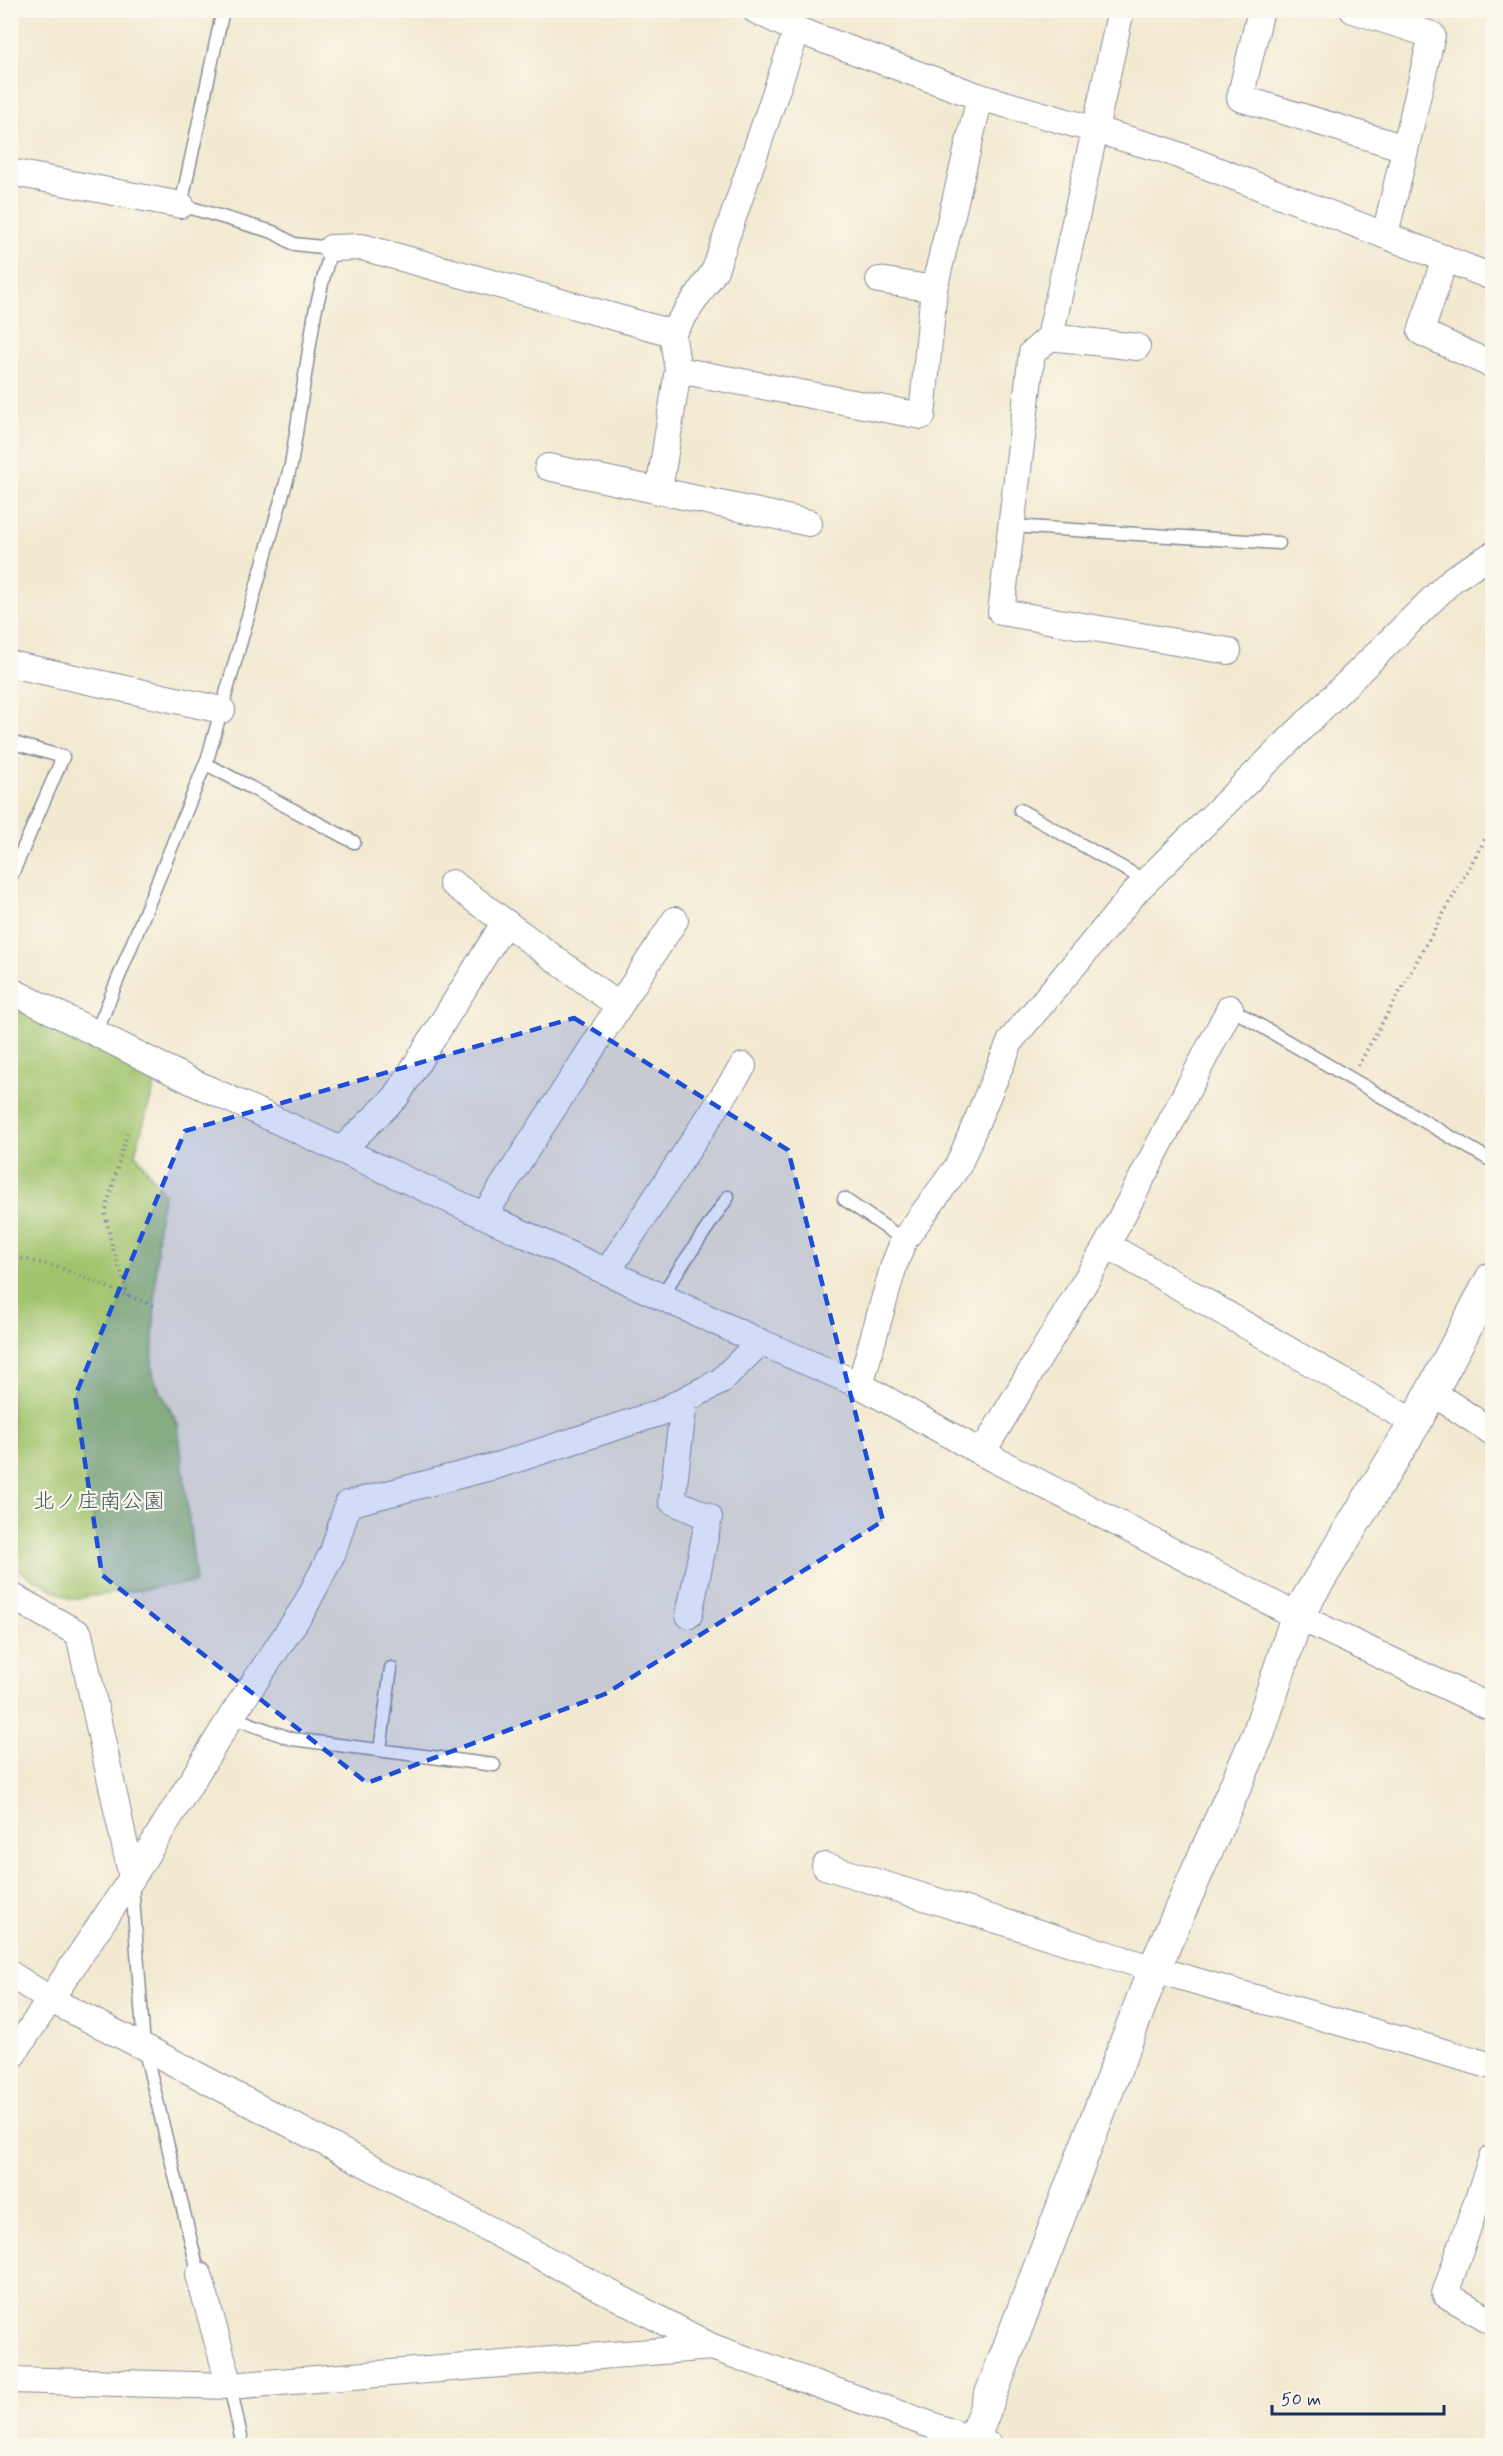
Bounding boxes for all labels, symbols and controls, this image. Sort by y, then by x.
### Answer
park label: 北ノ庄南公園 [33,1488,165,1516]
scale bar [1272,2378,1444,2416]
text: 50 m [1281,2388,1321,2412]

